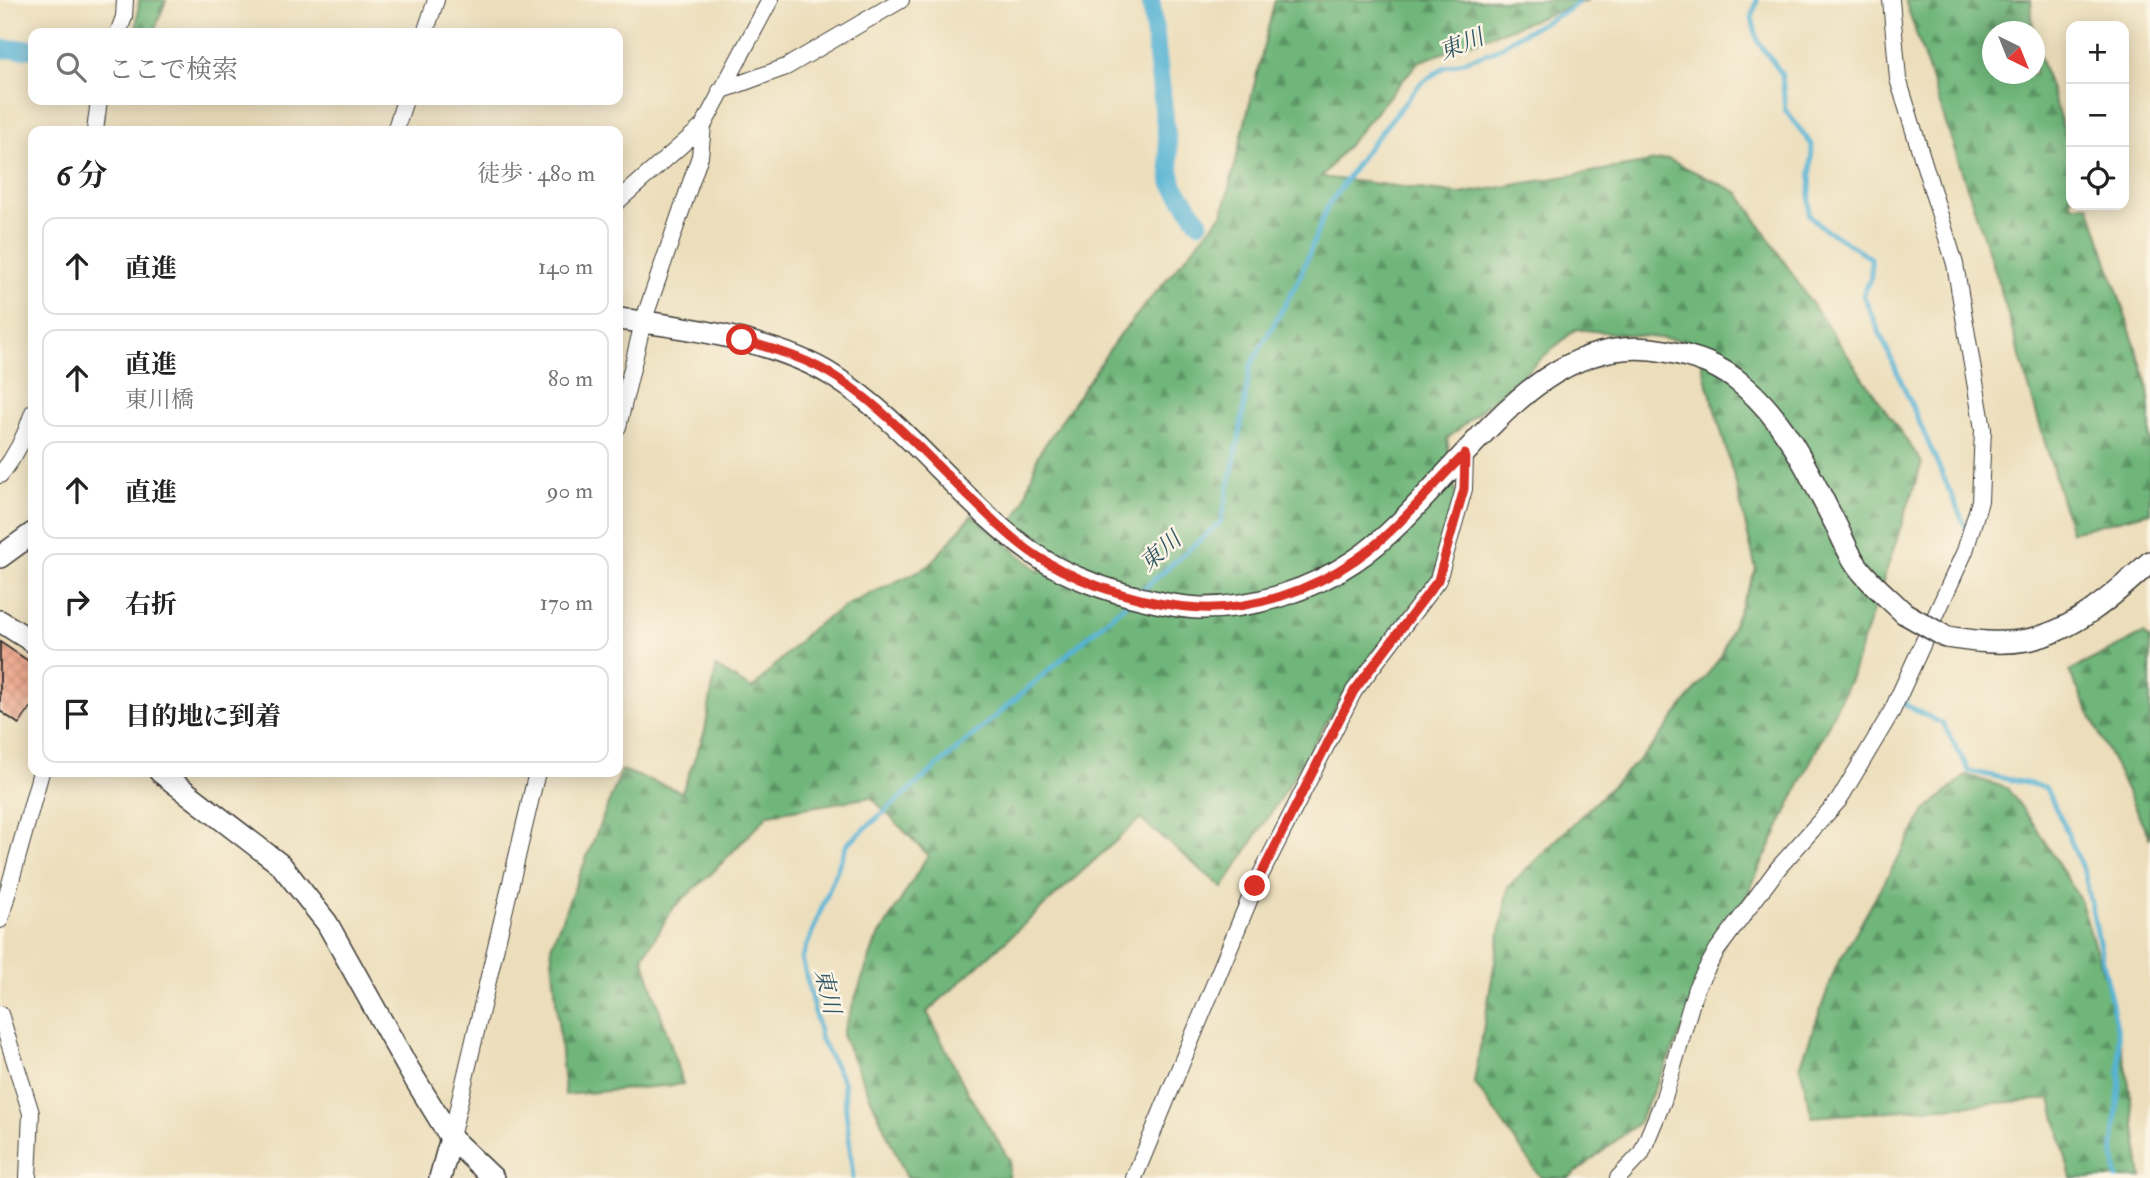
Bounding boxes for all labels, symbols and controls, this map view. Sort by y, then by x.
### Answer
water label: 東川 [1434,21,1491,67]
north arrow [1982,21,2045,84]
map controls [2066,21,2129,210]
button: + [2066,21,2129,84]
search box [28,28,623,105]
icon: search [52,48,90,86]
text: ここで検索 [108,54,238,86]
button: − [2066,84,2129,147]
button: locate [2066,147,2129,210]
text: 6 分 [56,157,107,194]
text: 徒歩 · 480 m [477,159,595,188]
icon: ahead [58,247,96,285]
text: 140 m [538,252,593,281]
text: 直進 [125,253,177,285]
route start [726,324,757,355]
text: 直進 [125,349,177,381]
icon: ahead [58,359,96,397]
text: 80 m [548,364,593,393]
text: 東川橋 [125,385,194,414]
icon: ahead [58,471,96,509]
text: 90 m [547,476,593,505]
text: 直進 [125,477,177,509]
water label: 東川 [1133,523,1189,577]
icon: right [58,583,96,621]
text: 170 m [540,588,593,617]
text: 右折 [125,589,177,621]
icon: arrive [58,695,96,733]
text: 目的地に到着 [125,701,281,733]
route end [1239,870,1270,901]
water label: 東川 [808,965,847,1020]

